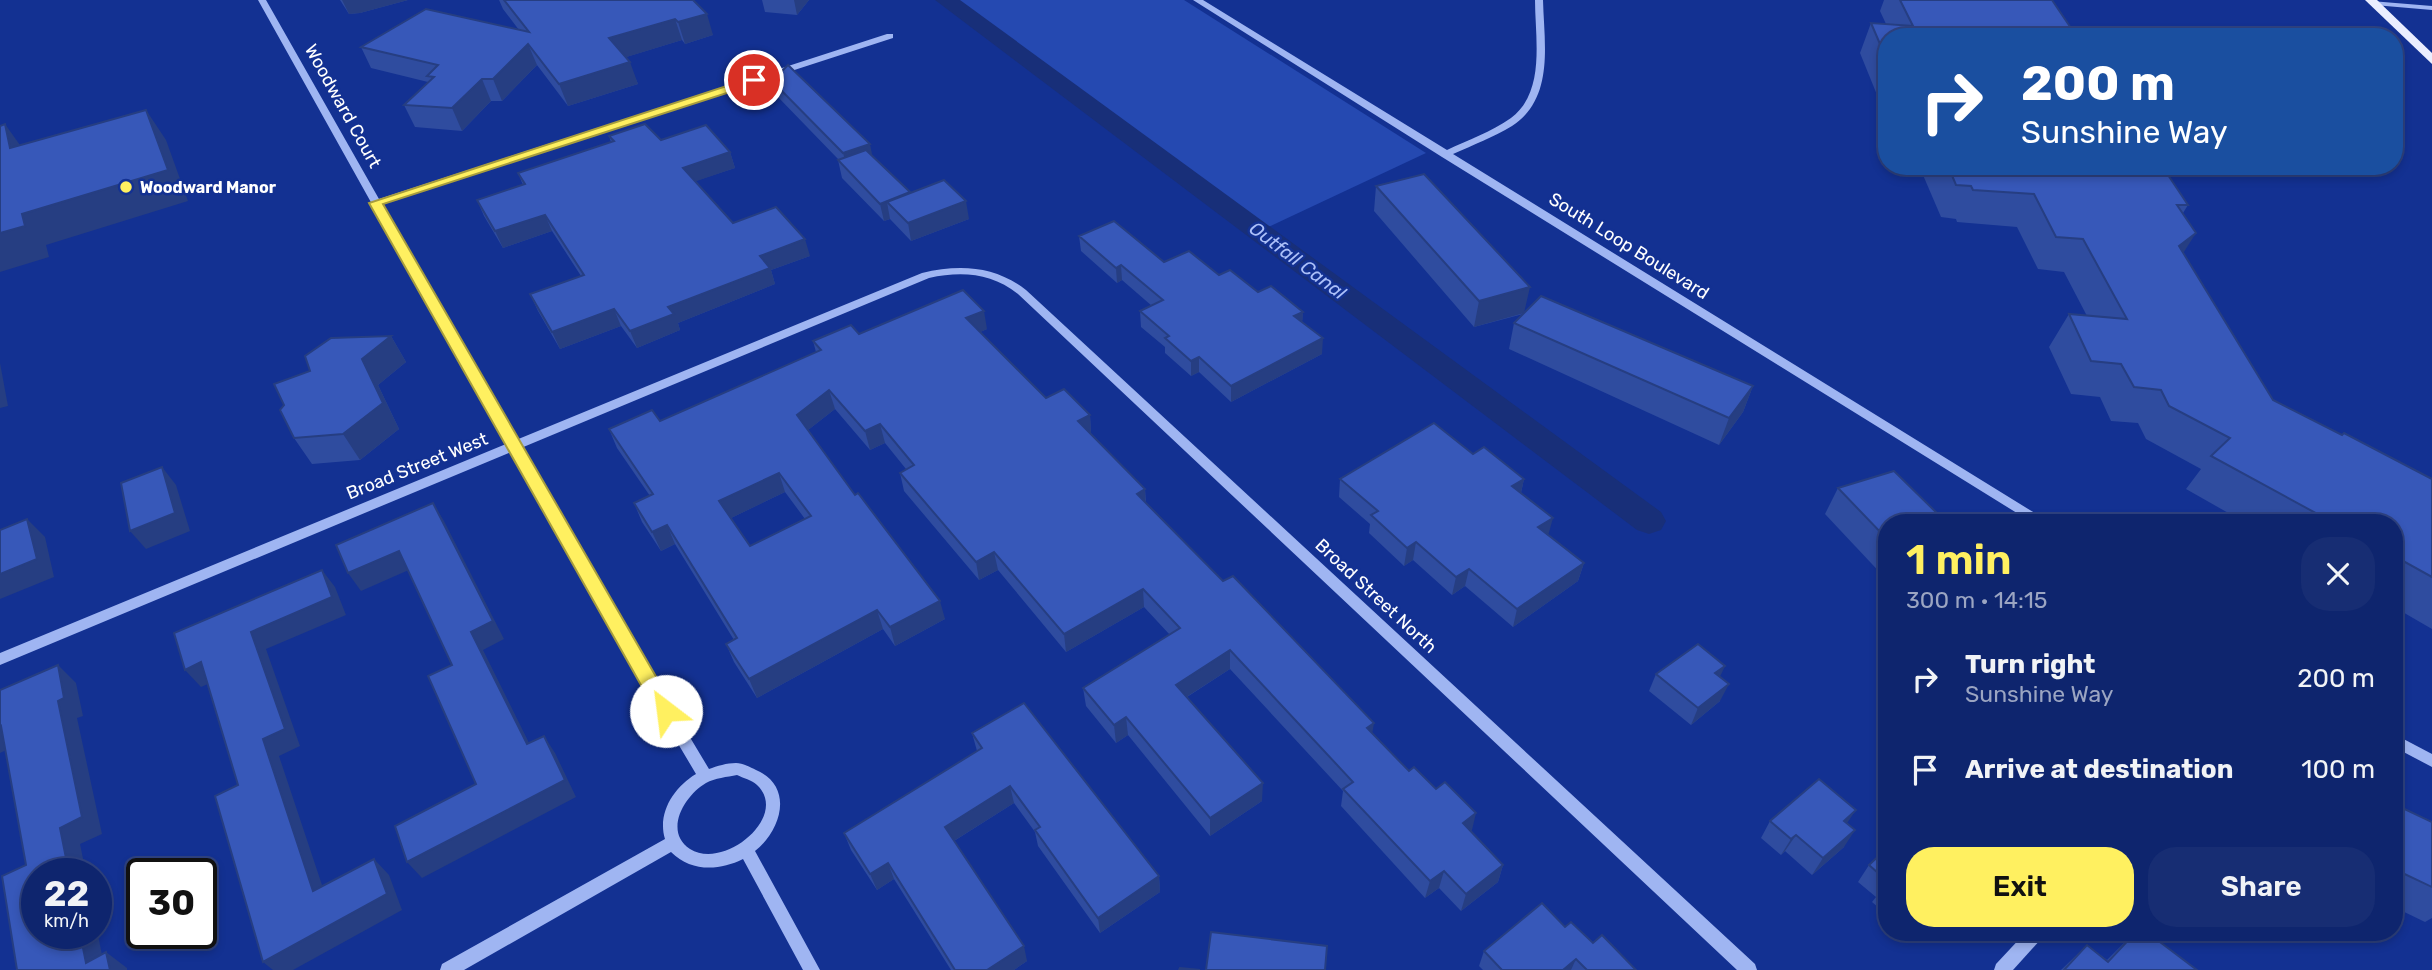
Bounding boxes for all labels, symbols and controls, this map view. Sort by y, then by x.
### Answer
street label: Woodward Court [300,40,386,172]
pin [724,50,784,110]
text: 200 m [2021,54,2175,112]
icon: right [1906,56,1997,147]
icon: arrive [735,61,773,99]
text: Sunshine Way [2021,113,2228,151]
place label: Woodward Manor [140,178,277,197]
marker: Woodward Manor [118,179,134,195]
street label: South Loop Boulevard [1545,188,1713,304]
water label: Outfall Canal [1245,217,1351,304]
street label: Broad Street West [343,428,491,504]
street label: Broad Street North [1311,534,1441,658]
text: 1 min [1906,535,2012,585]
button: close [2301,537,2375,611]
text: 300 m · 14:15 [1906,586,2048,614]
text: Turn right [1965,649,2095,680]
icon: right [1906,660,1944,698]
text: 200 m [2297,663,2375,694]
position arrow [629,674,703,748]
text: Sunshine Way [1965,680,2114,708]
icon: arrive [1906,751,1944,789]
text: Arrive at destination [1965,754,2233,785]
text: 100 m [2301,754,2375,785]
button: Exit [1906,847,2134,927]
button: Share [2148,847,2375,927]
speed limit sign: 30 [126,858,217,949]
text: 22 [44,873,89,915]
text: km/h [44,910,89,932]

